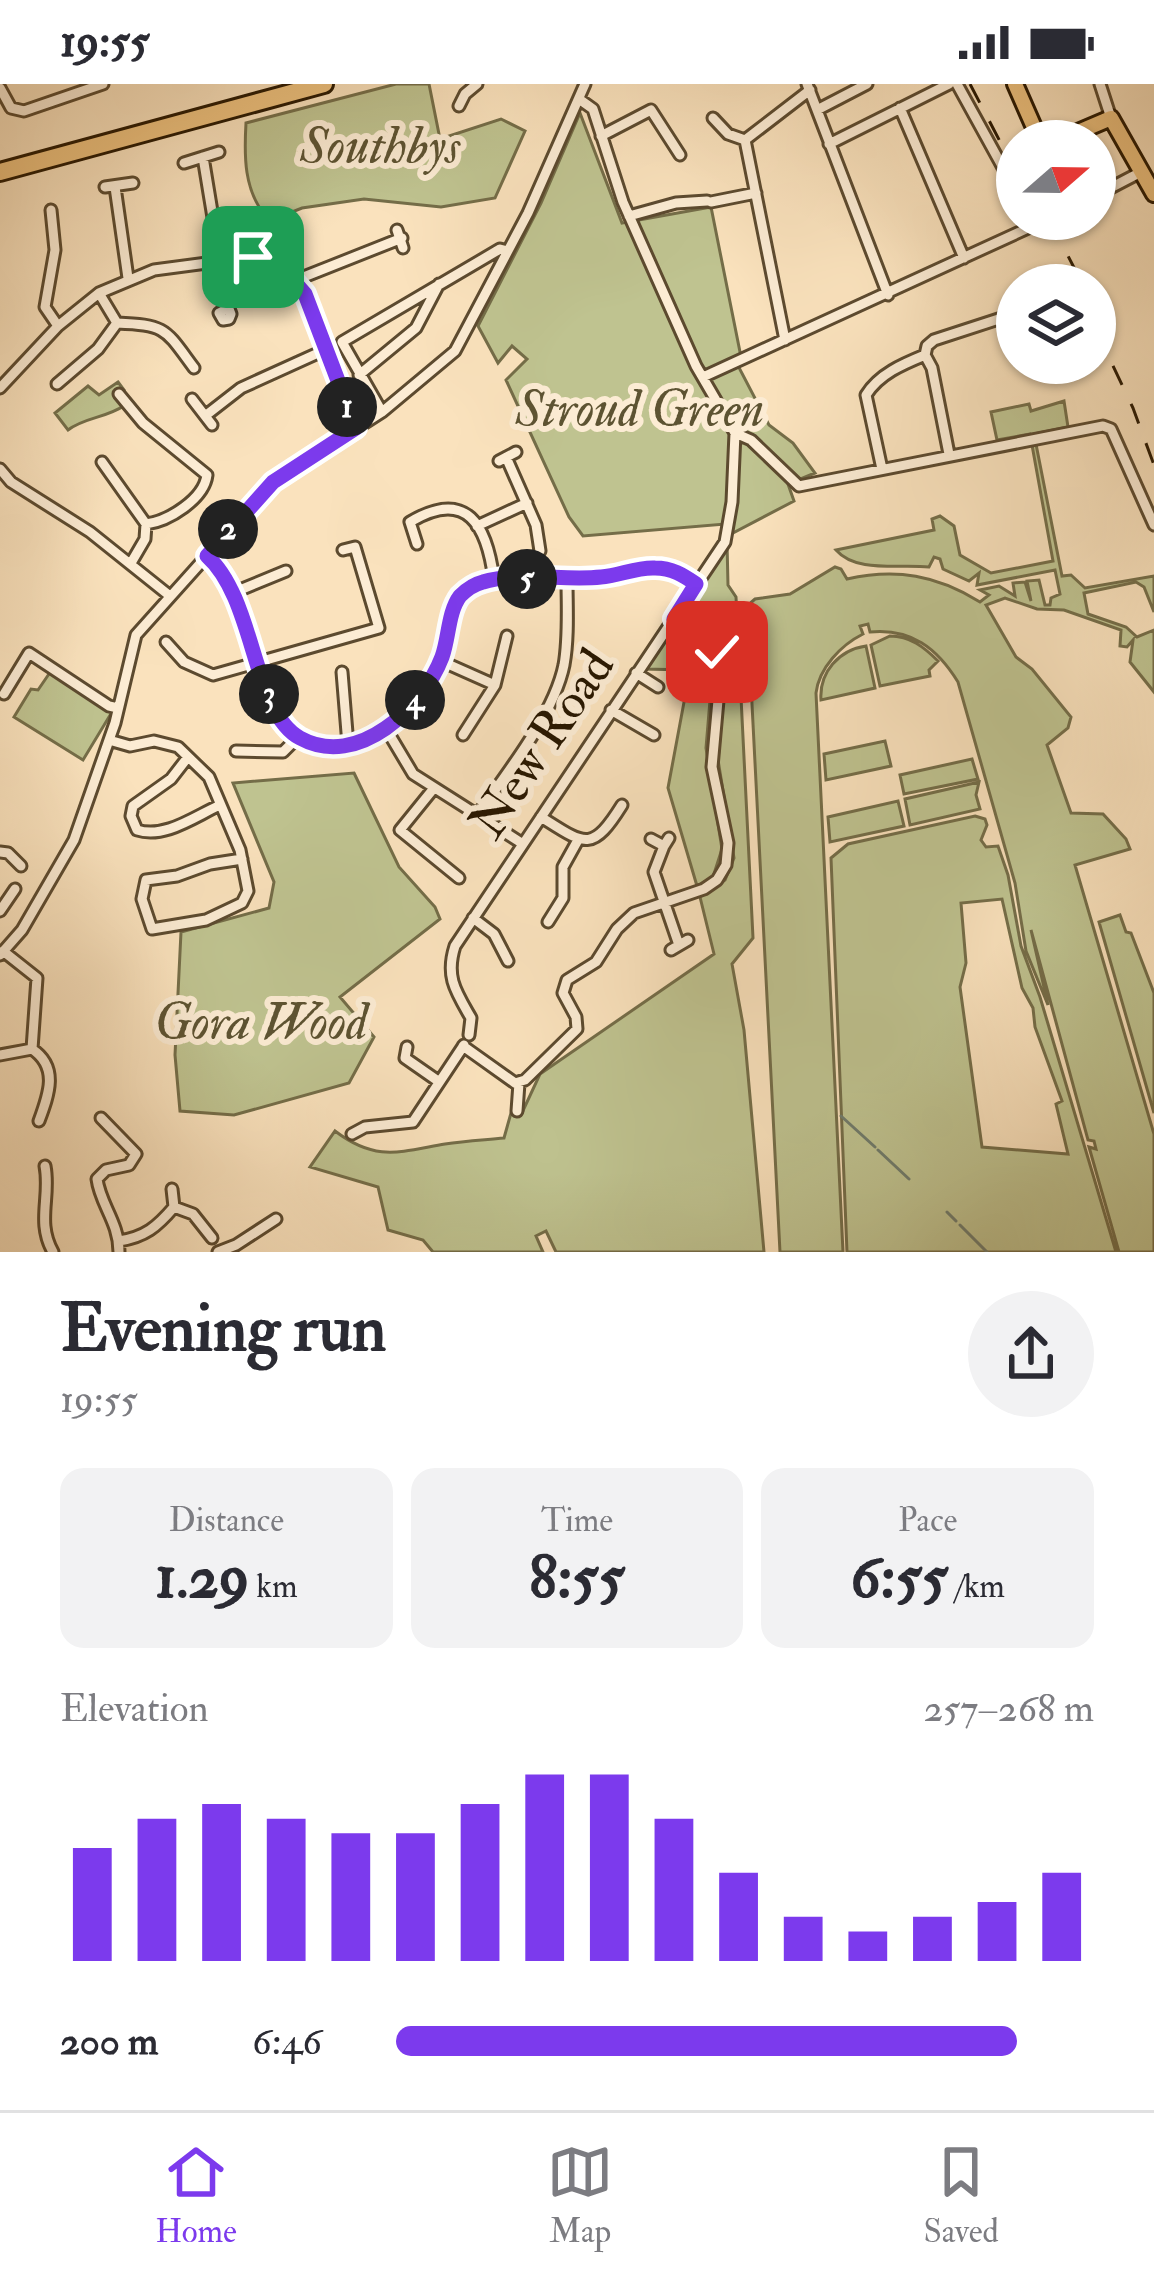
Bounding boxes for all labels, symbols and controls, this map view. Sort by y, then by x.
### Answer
text: 19:55 [60,14,150,70]
park label: Southbys [299,115,461,179]
north arrow [996,120,1116,240]
map controls [996,120,1116,384]
pin [202,206,304,308]
icon: arrive [220,224,286,290]
button: layers [996,264,1116,384]
pin: 1 [317,377,377,437]
park label: Stroud Green [515,378,765,442]
text: 1 [341,386,353,427]
pin: 2 [198,499,258,559]
text: 2 [220,508,236,549]
pin: 5 [497,549,557,609]
text: 5 [520,558,534,599]
pin [666,601,768,703]
icon: check [684,619,750,685]
street label: New Road [455,637,629,851]
pin: 3 [239,664,299,724]
pin: 4 [385,670,445,730]
text: 3 [263,673,275,714]
text: 4 [406,679,424,720]
park label: Gora Wood [154,991,370,1055]
text: Evening run [60,1288,386,1371]
button: share [968,1291,1094,1417]
text: 19:55 [60,1375,138,1424]
text: Distance [169,1500,284,1541]
text: Time [541,1500,613,1541]
text: Pace [898,1500,957,1541]
text: 1.29 [155,1541,249,1616]
text: 8:55 [529,1541,625,1616]
text: 6:55 [850,1541,948,1616]
text: km [249,1566,298,1607]
text: /km [948,1566,1005,1607]
text: Elevation [60,1684,209,1733]
text: 257–268 m [923,1684,1094,1733]
text: 200 m [60,2017,158,2066]
text: 6:46 [252,2017,322,2066]
tab: Home [155,2139,237,2252]
tab: Map [547,2139,613,2252]
tab: Saved [923,2139,999,2252]

